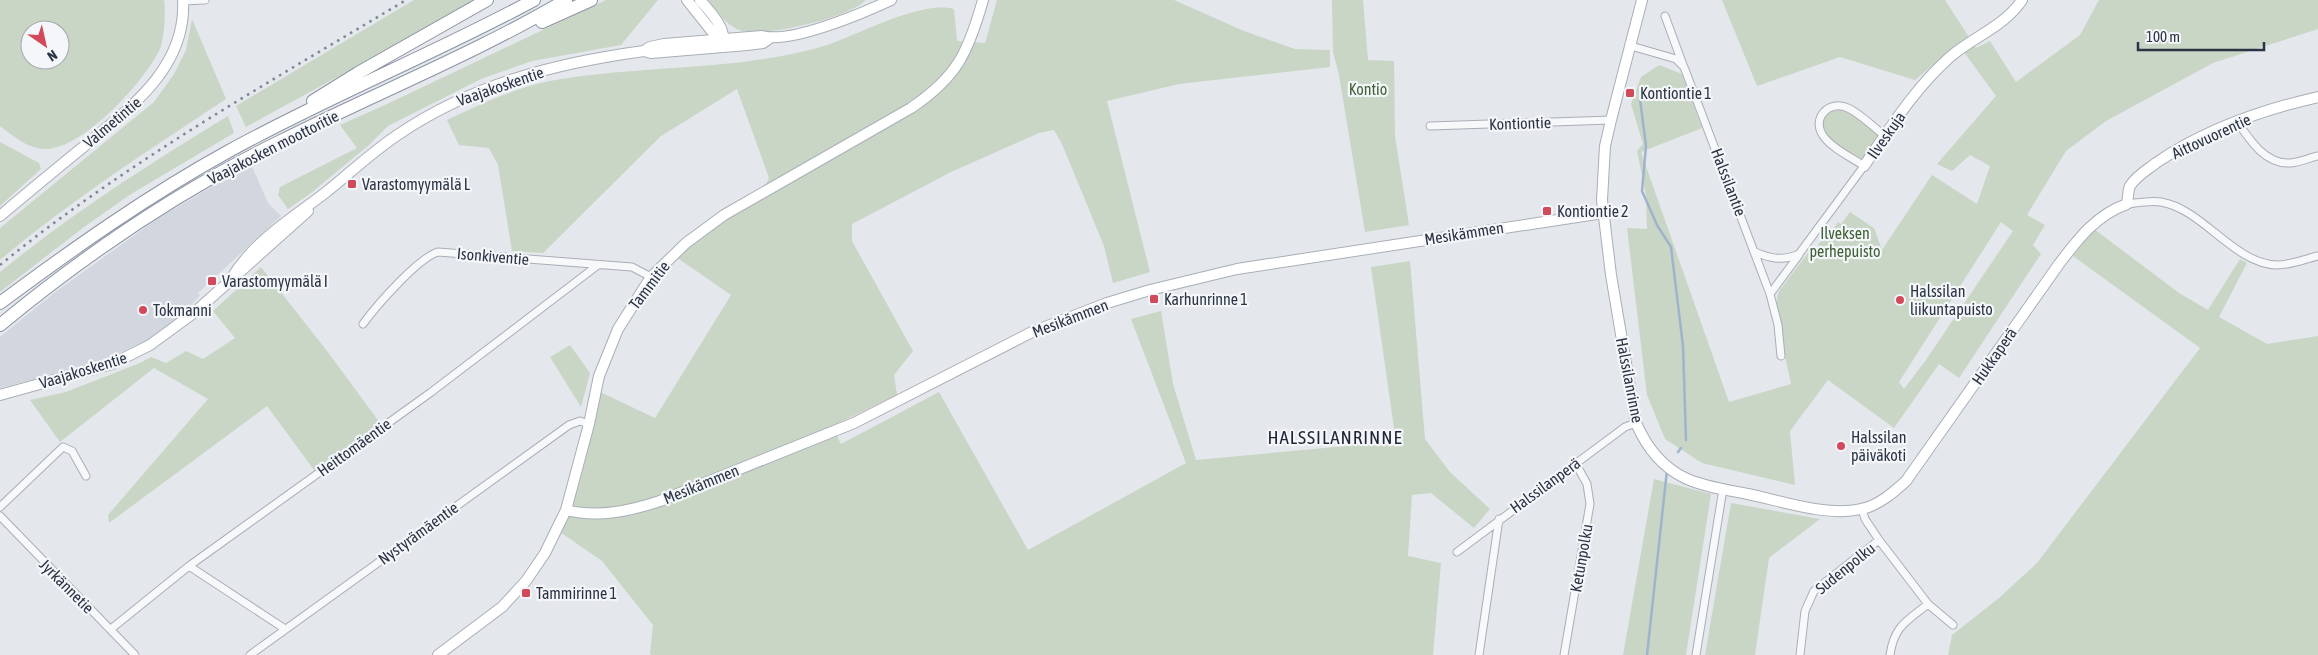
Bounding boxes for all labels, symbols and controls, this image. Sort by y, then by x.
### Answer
north arrow [20,20,70,70]
scale bar [2138,20,2264,52]
text: 100 m [2146,28,2180,45]
text: N [44,47,60,65]
street label: Vaajakoskentie [454,63,546,110]
park label: Kontio [1349,80,1387,98]
place label: Kontiontie 1 [1640,84,1712,102]
marker: Kontiontie 1 [1624,87,1636,99]
street label: Valmetintie [80,93,144,151]
street label: Vaajakosken moottoritie [205,106,342,189]
street label: Ilveskuja [1863,108,1910,163]
street label: Aittovuorentie [2169,110,2253,162]
street label: Kontiontie [1489,113,1551,133]
street label: Halssilantie [1708,146,1750,218]
place label: Varastomyymälä L [362,175,471,194]
marker: Varastomyymälä L [346,178,358,190]
place label: Kontiontie 2 [1557,202,1629,220]
marker: Kontiontie 2 [1541,205,1553,217]
street label: Mesikämmen [1423,218,1505,248]
park label: Ilveksen perhepuisto [1809,224,1881,261]
street label: Isonkiventie [456,244,530,268]
street label: Tammitie [625,257,673,313]
place label: Varastomyymälä I [222,272,328,291]
marker: Varastomyymälä I [206,275,218,287]
place label: Halssilan liikuntapuisto [1910,282,1993,319]
place label: Karhunrinne 1 [1164,290,1248,308]
marker: Karhunrinne 1 [1148,293,1160,305]
marker: Halssilan liikuntapuisto [1894,294,1906,306]
street label: Mesikämmen [1029,295,1111,341]
place label: Tokmanni [153,301,212,319]
marker: Tokmanni [137,304,149,316]
street label: Hukkaperä [1968,324,2021,388]
street label: Halssilanrinne [1613,336,1647,424]
street label: Vaajakoskentie [37,348,129,393]
street label: Heittomäentie [314,414,394,480]
district label: HALSSILANRINNE [1267,426,1403,448]
place label: Halssilan päiväkoti [1851,428,1906,465]
marker: Halssilan päiväkoti [1835,440,1847,452]
street label: Halssilanperä [1507,454,1584,517]
street label: Mesikämmen [661,461,741,507]
street label: Nystyrämäentie [375,498,462,569]
street label: Ketunpolku [1566,522,1597,594]
street label: Sudenpolku [1812,539,1879,598]
street label: Jyrkännetie [35,555,98,618]
place label: Tammirinne 1 [536,584,617,602]
marker: Tammirinne 1 [520,587,532,599]

